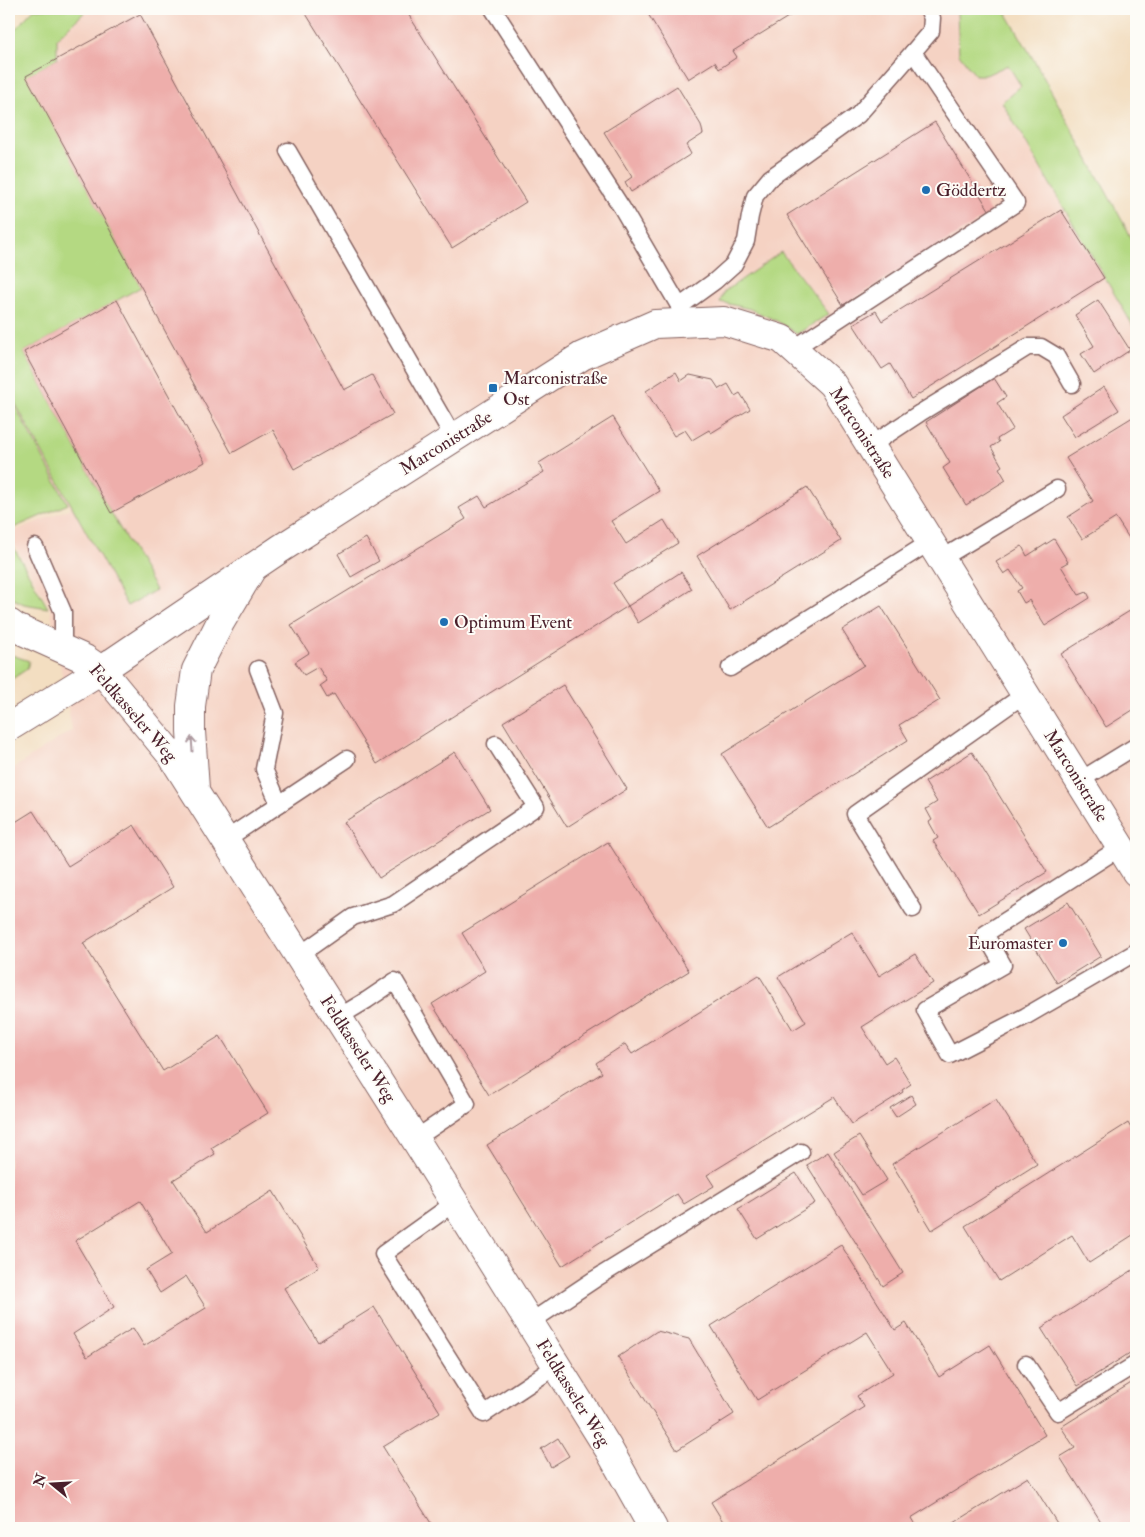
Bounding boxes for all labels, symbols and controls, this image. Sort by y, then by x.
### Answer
place label: Göddertz [936,179,1007,202]
marker: Göddertz [920,184,932,196]
place label: Marconistraße Ost [503,367,608,411]
marker: Marconistraße Ost [487,382,499,394]
street label: Marconistraße [824,383,900,484]
street label: Marconistraße [396,405,497,480]
place label: Optimum Event [454,611,572,634]
marker: Optimum Event [438,616,450,628]
street label: Feldkasseler Weg [84,659,183,768]
street label: Marconistraße [1039,726,1114,827]
one-way arrow [187,737,196,753]
place label: Euromaster [968,932,1053,955]
marker: Euromaster [1057,937,1069,949]
street label: Feldkasseler Weg [315,991,402,1108]
street label: Feldkasseler Weg [531,1335,616,1452]
north arrow [28,1460,78,1510]
text: N [30,1471,50,1490]

